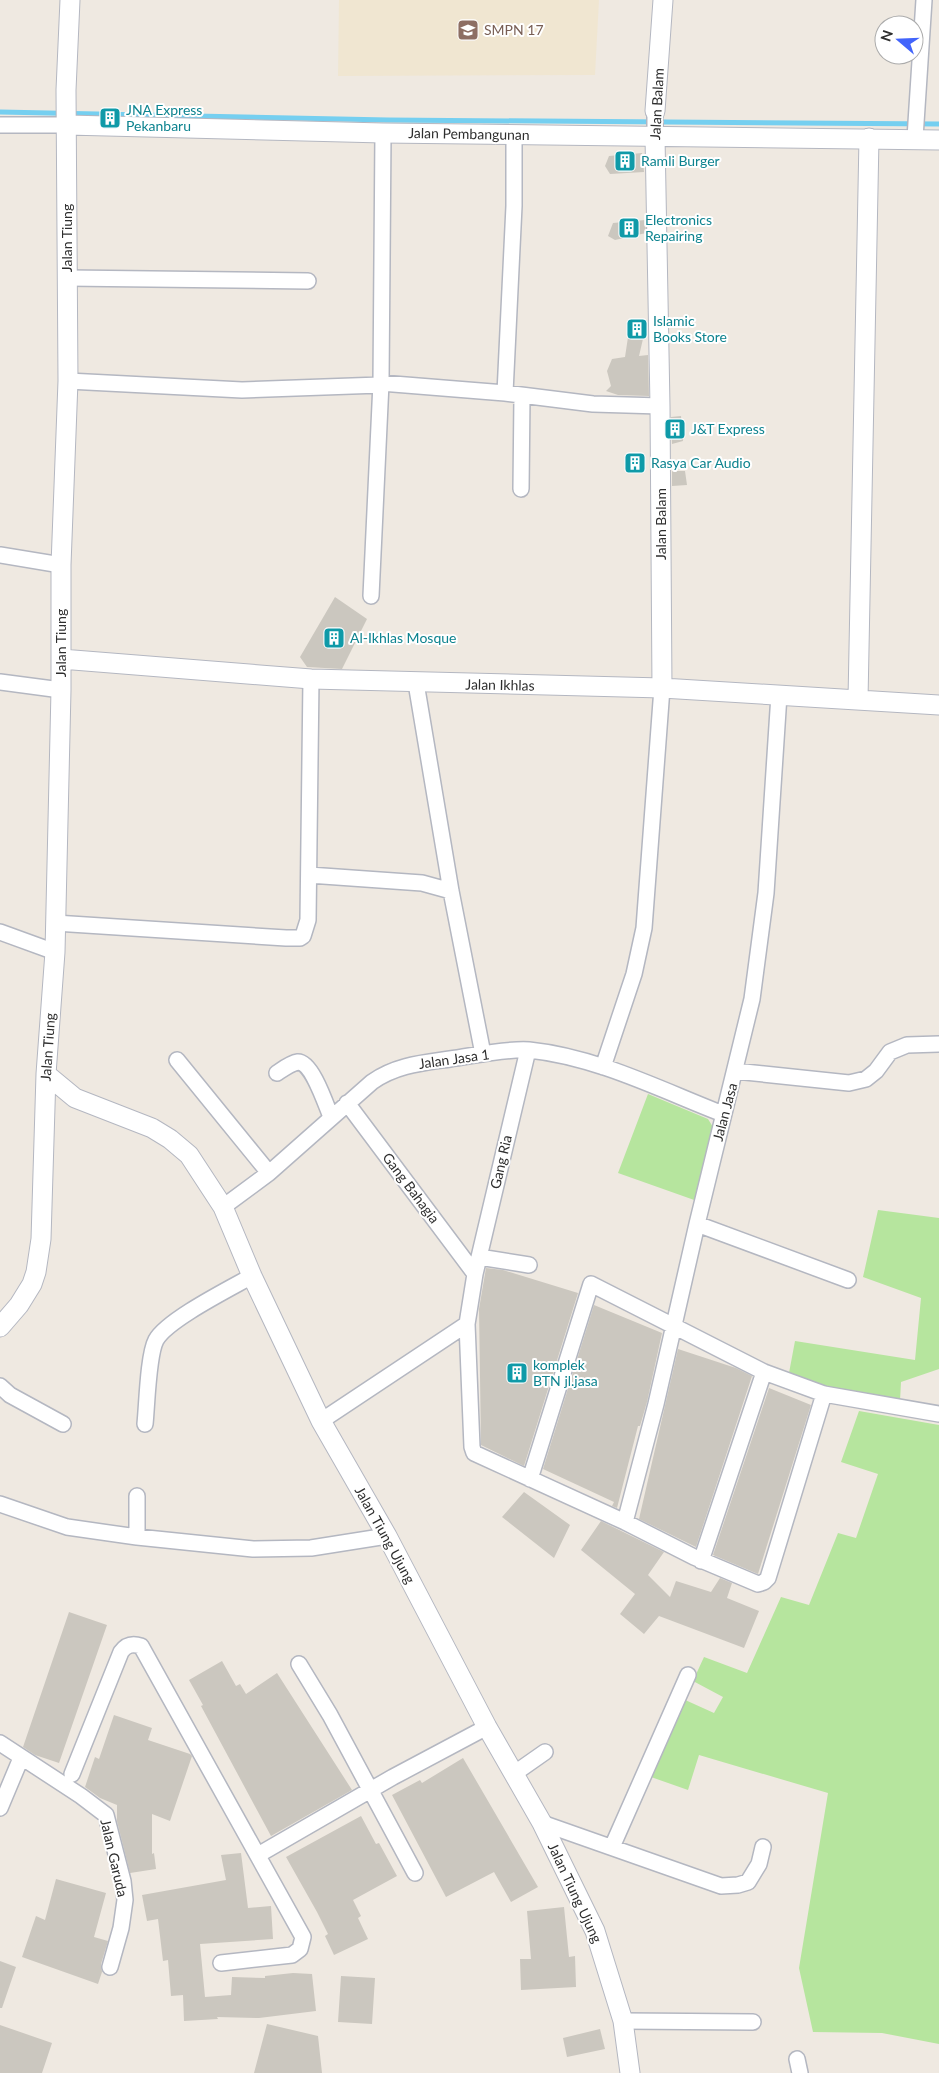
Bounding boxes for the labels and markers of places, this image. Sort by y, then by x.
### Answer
school or university icon: SMPN 17 [456,18,480,42]
place label: SMPN 17 [484,21,544,38]
place label: JNA Express Pekanbaru [126,101,202,134]
building icon: JNA Express Pekanbaru [98,106,122,130]
building icon: Ramli Burger [613,149,637,173]
place label: Ramli Burger [641,152,720,169]
place label: Electronics Repairing [645,211,712,244]
building icon: Electronics Repairing [617,216,641,240]
place label: Islamic Books Store [653,312,727,345]
building icon: Islamic Books Store [625,317,649,341]
building icon: J&T Express [663,417,687,441]
place label: J&T Express [691,420,765,437]
building icon: Rasya Car Audio [623,451,647,475]
place label: Rasya Car Audio [651,454,751,471]
building icon: Al-Ikhlas Mosque [322,626,346,650]
place label: Al-Ikhlas Mosque [350,629,456,646]
place label: komplek BTN jl.jasa [533,1356,598,1389]
building icon: komplek BTN jl.jasa [505,1361,529,1385]

